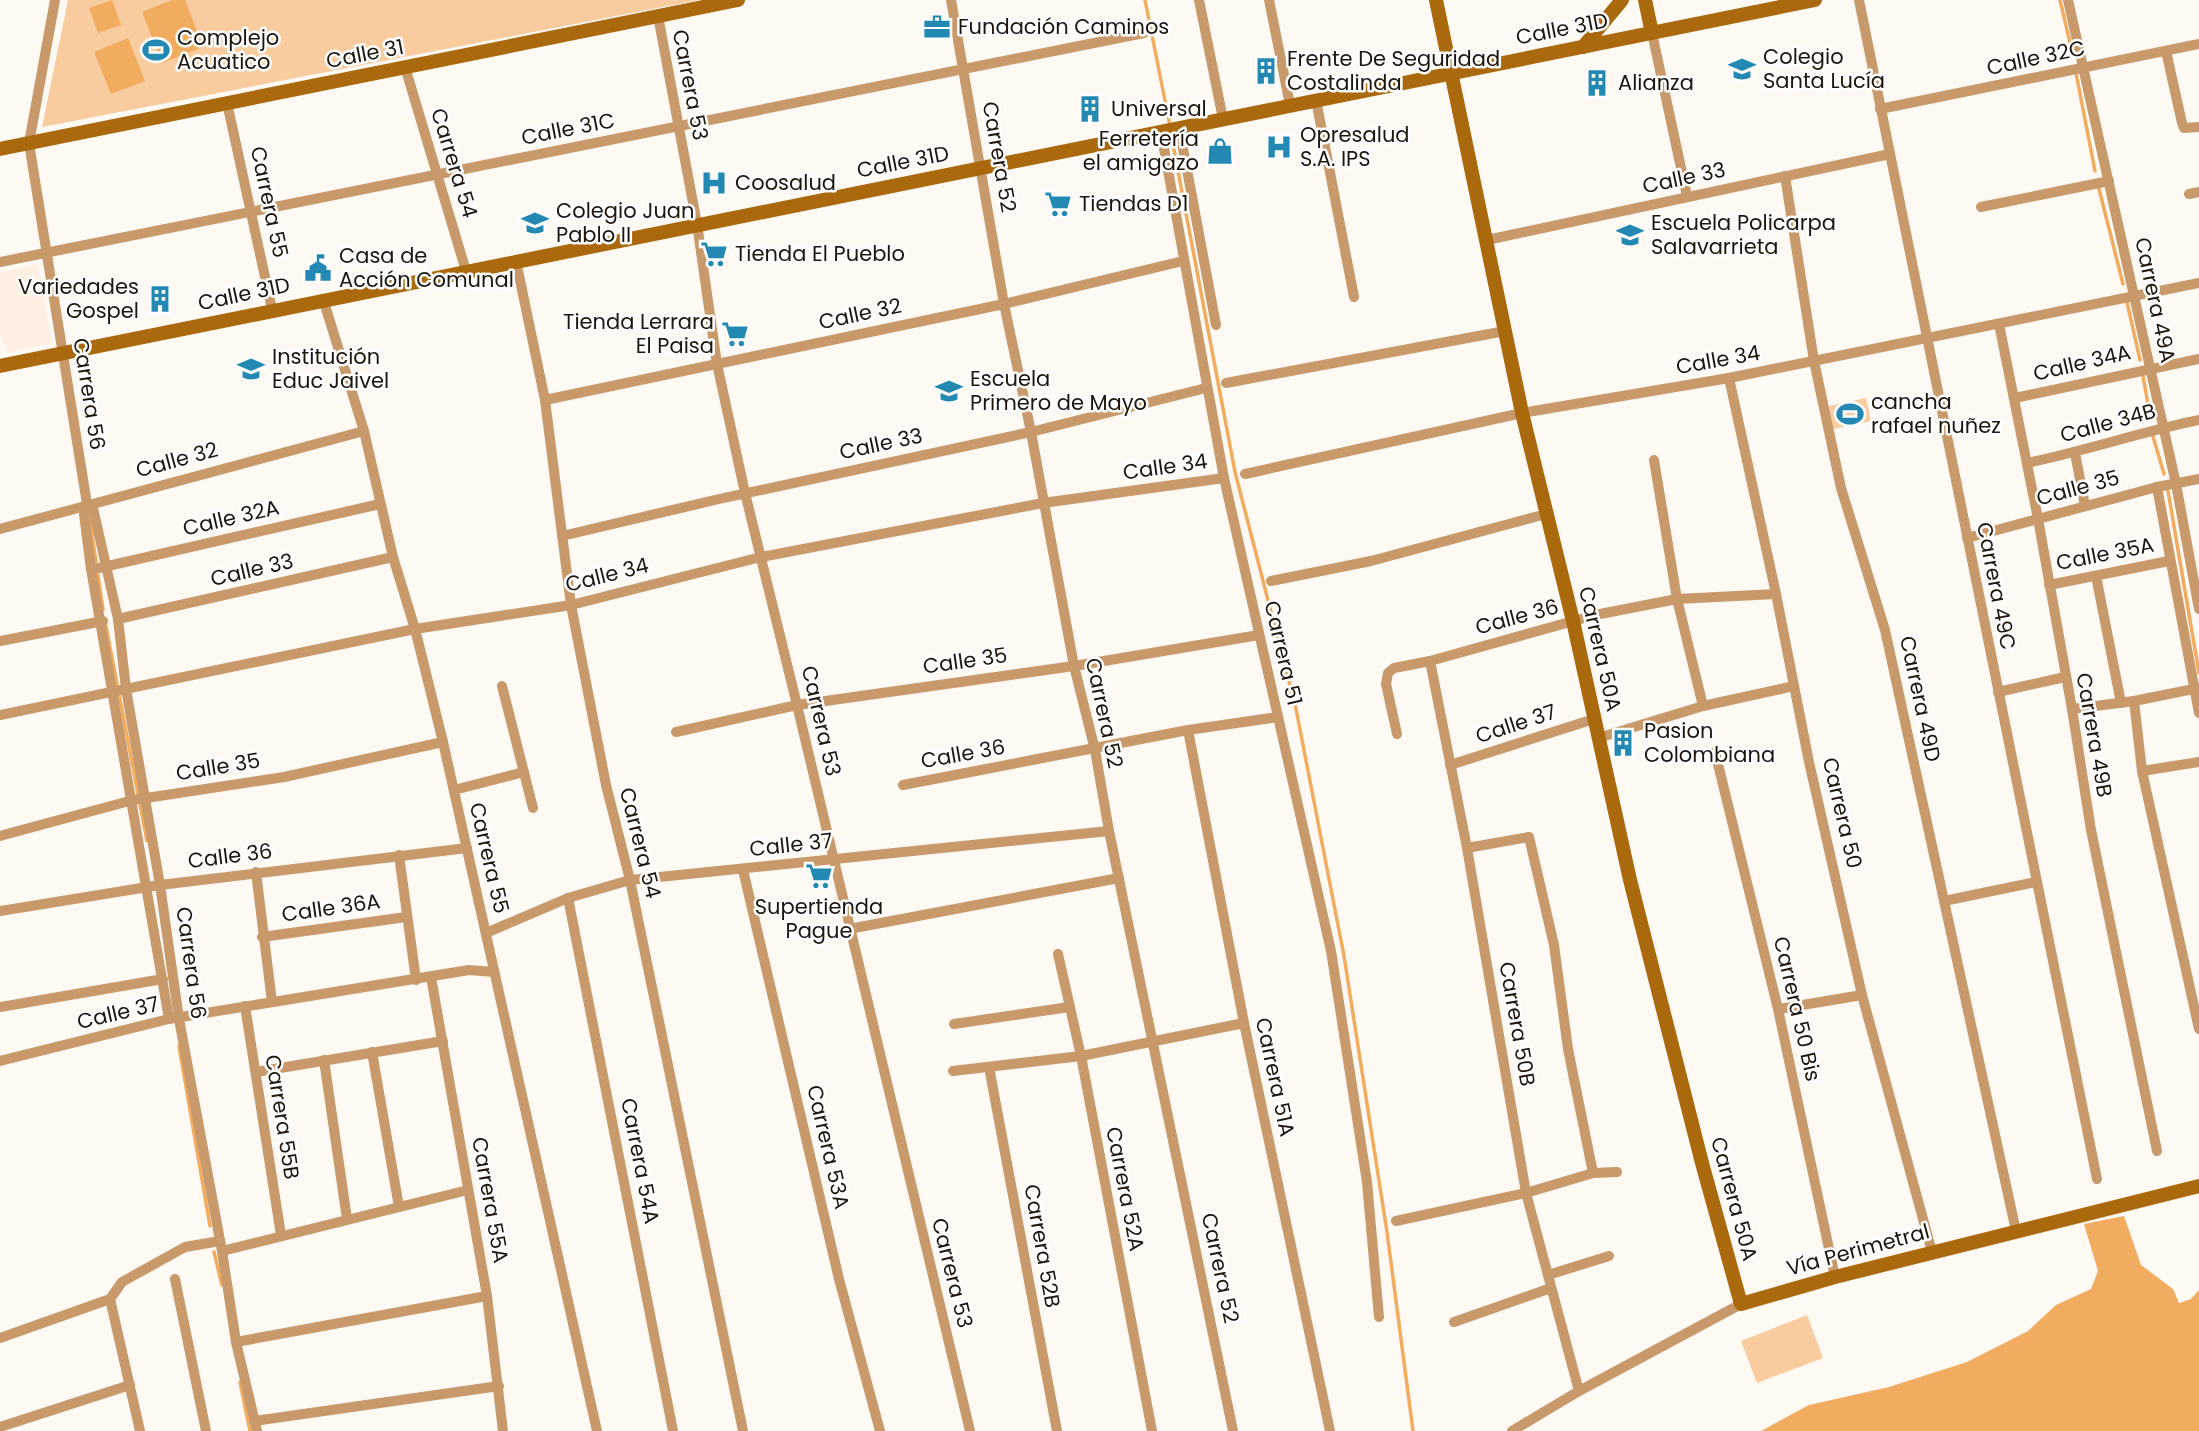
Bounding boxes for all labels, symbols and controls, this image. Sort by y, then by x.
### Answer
street label: Calle 31D [1513,5,1610,52]
office icon: Fundación Caminos [922,12,952,42]
place label: Fundación Caminos [958,12,1169,41]
place label: Complejo Acuatico [177,23,279,76]
street label: Carrera 53 [666,27,715,143]
street label: Calle 31 [324,32,406,75]
street label: Calle 32C [1984,33,2088,82]
sports icon: Complejo Acuatico [141,35,171,65]
place label: Colegio Santa Lucía [1763,42,1885,95]
place label: Frente De Seguridad Costalinda [1287,44,1500,97]
school or university icon: Colegio Santa Lucía [1727,54,1757,84]
building icon: Frente De Seguridad Costalinda [1251,56,1281,86]
building icon: Alianza [1582,68,1612,98]
place label: Alianza [1618,68,1694,97]
building icon: Universal [1075,94,1105,124]
place label: Universal [1111,94,1207,123]
street label: Carrera 52 [975,99,1023,215]
street label: Carrera 54 [424,105,485,221]
street label: Calle 31C [519,105,617,152]
place label: Opresalud S.A. IPS [1300,120,1410,173]
place label: Ferretería el amigazo [1083,124,1199,177]
hospital icon: Opresalud S.A. IPS [1264,132,1294,162]
shop icon: Ferretería el amigazo [1205,136,1235,166]
street label: Calle 31D [854,138,951,185]
street label: Carrera 55 [244,144,295,260]
street label: Calle 33 [1640,155,1728,200]
hospital icon: Coosalud [699,168,729,198]
place label: Coosalud [735,168,836,197]
supermarket icon: Tiendas D1 [1043,189,1073,219]
place label: Tiendas D1 [1079,189,1189,218]
place label: Colegio Juan Pablo II [556,196,694,249]
school or university icon: Colegio Juan Pablo II [520,208,550,238]
place label: Escuela Policarpa Salavarrieta [1651,208,1836,261]
school or university icon: Escuela Policarpa Salavarrieta [1615,220,1645,250]
street label: Carrera 49A [2128,235,2183,365]
supermarket icon: Tienda El Pueblo [699,239,729,269]
place label: Tienda El Pueblo [735,239,905,268]
place label: Casa de Acción Comunal [339,241,514,294]
public building icon: Casa de Acción Comunal [303,253,333,283]
street label: Calle 31D [195,270,293,317]
place label: Variedades Gospel [18,272,139,325]
building icon: Variedades Gospel [145,284,175,314]
street label: Calle 32 [816,291,904,336]
place label: Tienda Lerrara El Paisa [563,307,714,360]
supermarket icon: Tienda Lerrara El Paisa [720,319,750,349]
street label: Carrera 56 [66,336,113,452]
street label: Calle 34A [2030,337,2133,388]
street label: Calle 34 [1674,338,1762,381]
place label: Institución Educ Jaivel [272,342,389,395]
school or university icon: Institución Educ Jaivel [236,354,266,384]
place label: Escuela Primero de Mayo [970,364,1147,417]
school or university icon: Escuela Primero de Mayo [934,376,964,406]
place label: cancha rafael nuñez [1871,387,2001,440]
street label: Calle 34B [2057,396,2159,449]
sports icon: cancha rafael nuñez [1835,399,1865,429]
street label: Calle 33 [837,421,925,466]
street label: Calle 32 [133,435,221,484]
street label: Calle 34 [1121,446,1209,487]
street label: Calle 35 [2033,463,2123,513]
street label: Calle 32A [180,492,282,543]
street label: Carrera 49C [1970,520,2023,652]
street label: Calle 35A [2054,530,2156,577]
street label: Calle 33 [208,546,296,593]
street label: Calle 34 [562,550,652,599]
street label: Carrera 50A [1572,584,1629,714]
street label: Calle 36 [1472,592,1562,642]
street label: Carrera 51 [1257,598,1310,708]
street label: Carrera 49D [1893,633,1948,765]
street label: Calle 35 [921,640,1009,681]
street label: Carrera 52 [1079,655,1130,771]
street label: Carrera 53 [795,663,848,779]
street label: Carrera 49B [2069,670,2120,799]
street label: Calle 37 [1472,697,1560,750]
place label: Pasion Colombiana [1644,716,1775,769]
building icon: Pasion Colombiana [1608,728,1638,758]
street label: Calle 36 [919,732,1007,775]
street label: Calle 35 [174,746,262,787]
street label: Carrera 50 [1816,755,1869,871]
street label: Carrera 54 [613,784,668,901]
street label: Carrera 55 [463,800,516,916]
street label: Calle 37 [748,826,834,863]
street label: Calle 36 [186,836,274,875]
supermarket icon: Supertienda Pague [804,861,834,891]
street label: Calle 36A [280,886,382,929]
place label: Supertienda Pague [755,892,883,945]
street label: Carrera 56 [169,905,214,1021]
street label: Carrera 50 Bis [1767,934,1828,1084]
street label: Carrera 50B [1492,959,1543,1088]
street label: Calle 37 [74,989,162,1036]
street label: Carrera 51A [1249,1015,1302,1139]
street label: Carrera 55B [258,1052,307,1181]
street label: Carrera 53A [800,1082,857,1212]
street label: Carrera 54A [614,1096,667,1226]
street label: Carrera 52A [1099,1124,1152,1254]
street label: Carrera 50A [1704,1134,1765,1264]
street label: Carrera 55A [465,1135,516,1265]
street label: Carrera 52B [1017,1182,1068,1310]
street label: Carrera 52 [1195,1210,1246,1326]
street label: Carrera 53 [925,1215,980,1331]
street label: Vía Perimetral [1783,1217,1933,1283]

